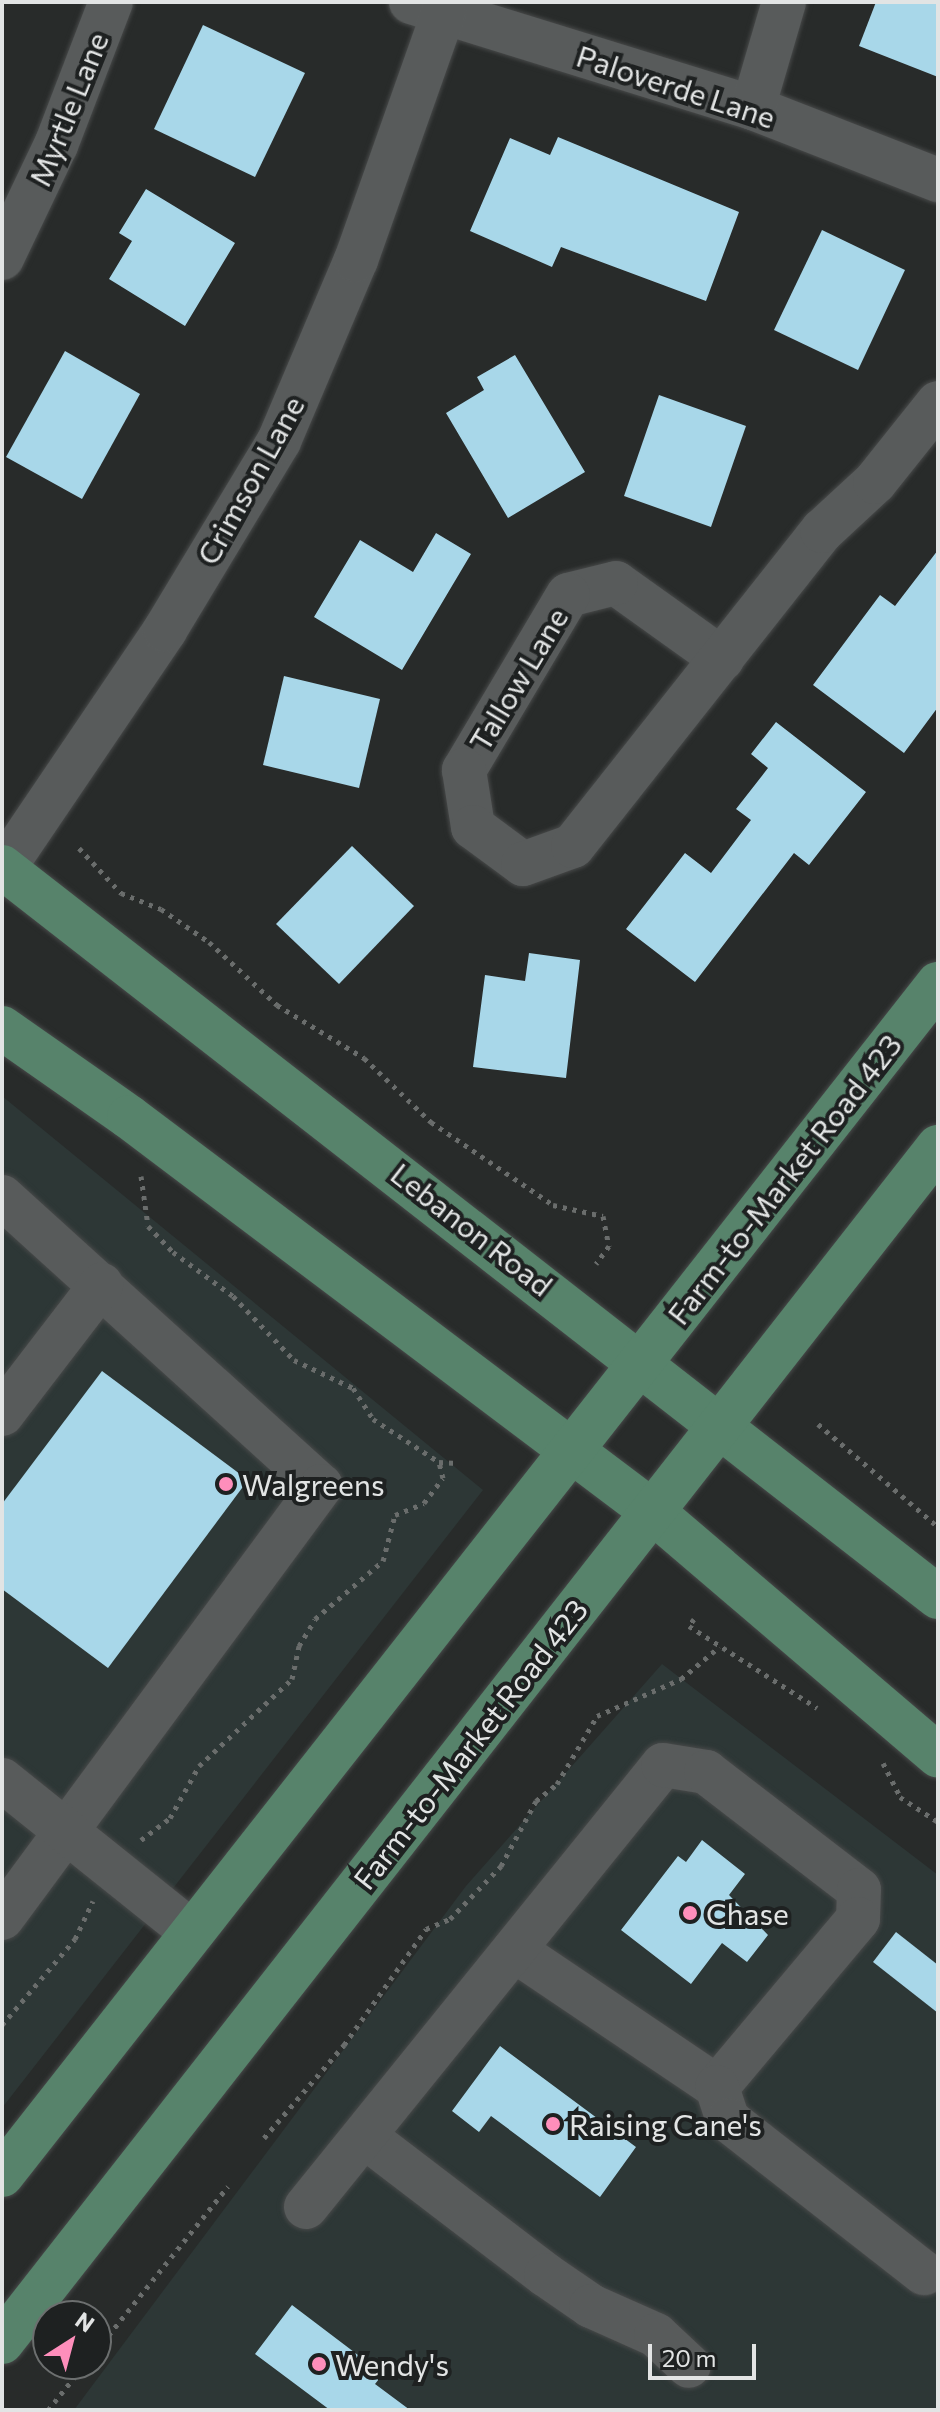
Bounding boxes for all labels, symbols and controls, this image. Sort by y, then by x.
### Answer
street label: Myrtle Lane [21,27,115,191]
street label: Paloverde Lane [572,37,780,135]
street label: Crimson Lane [189,390,311,570]
street label: Tallow Lane [461,601,575,757]
street label: Farm-to-Market Road 423 [660,1027,908,1331]
street label: Lebanon Road [384,1155,560,1303]
place label: Walgreens [242,1466,385,1502]
marker: Walgreens [217,1475,235,1493]
street label: Farm-to-Market Road 423 [346,1592,594,1896]
place label: Chase [706,1895,789,1931]
marker: Chase [681,1904,699,1922]
place label: Raising Cane's [569,2106,762,2142]
marker: Raising Cane's [544,2115,562,2133]
north arrow [32,2300,112,2380]
text: N [71,2306,100,2338]
scale bar [652,2328,760,2378]
text: 20 m [662,2343,716,2372]
place label: Wendy's [335,2346,449,2382]
marker: Wendy's [310,2355,328,2373]

